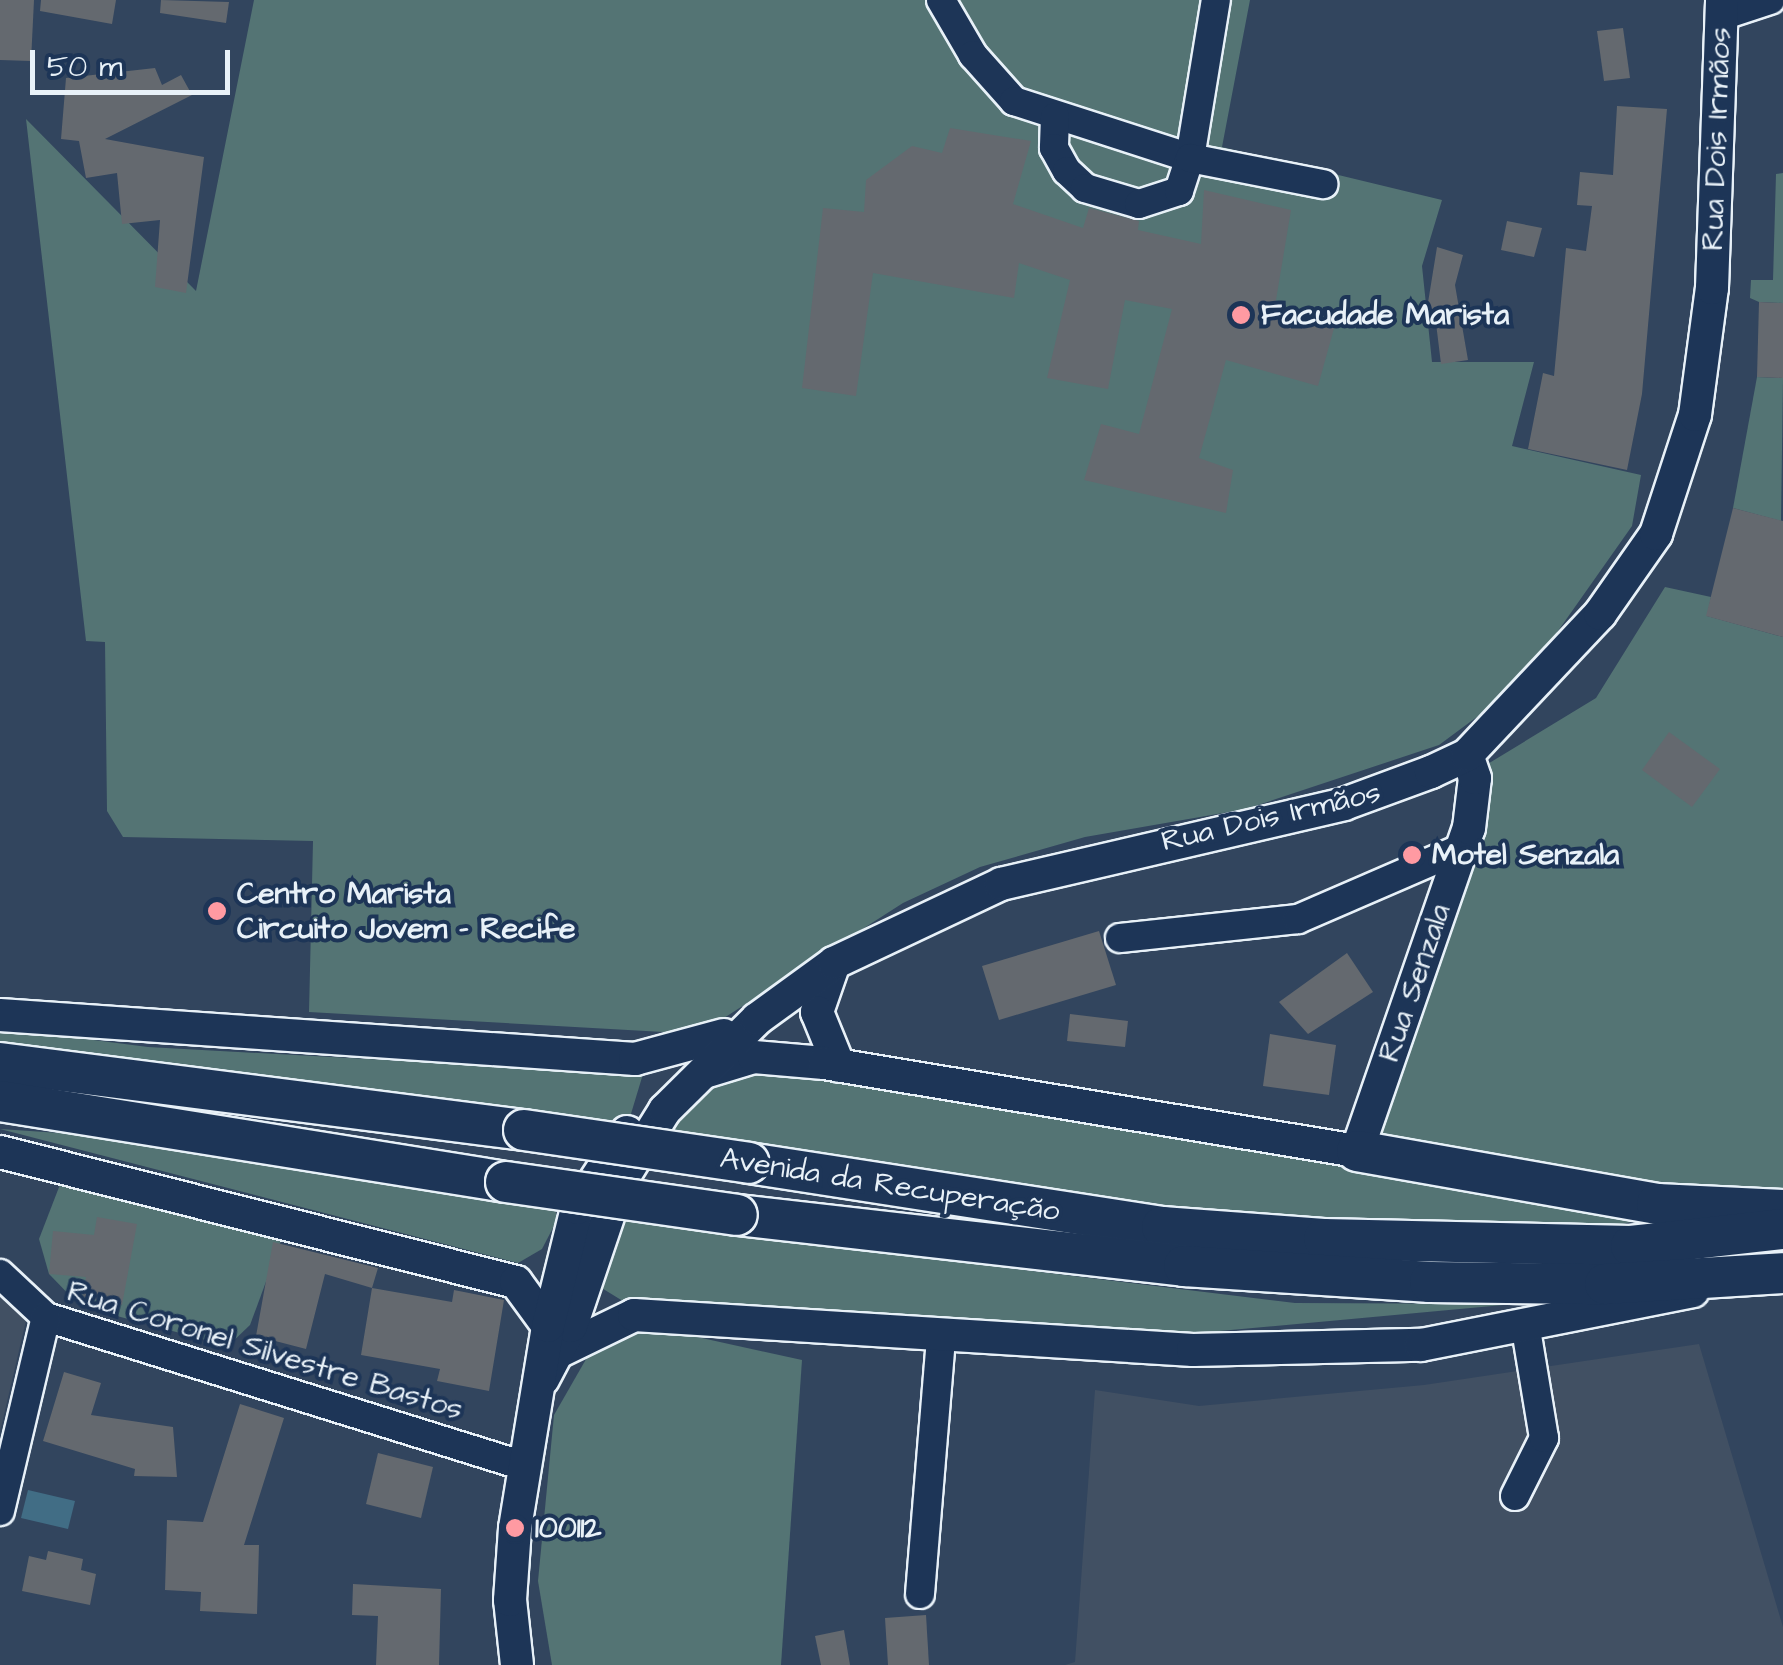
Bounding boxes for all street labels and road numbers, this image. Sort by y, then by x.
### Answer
street label: Rua Dois Irmãos [1695,27,1739,251]
street label: Rua Dois Irmãos [1158,774,1384,860]
street label: Rua Senzala [1371,899,1459,1067]
street label: Avenida da Recuperação [718,1140,1062,1230]
street label: Rua Coronel Silvestre Bastos [63,1274,467,1428]

